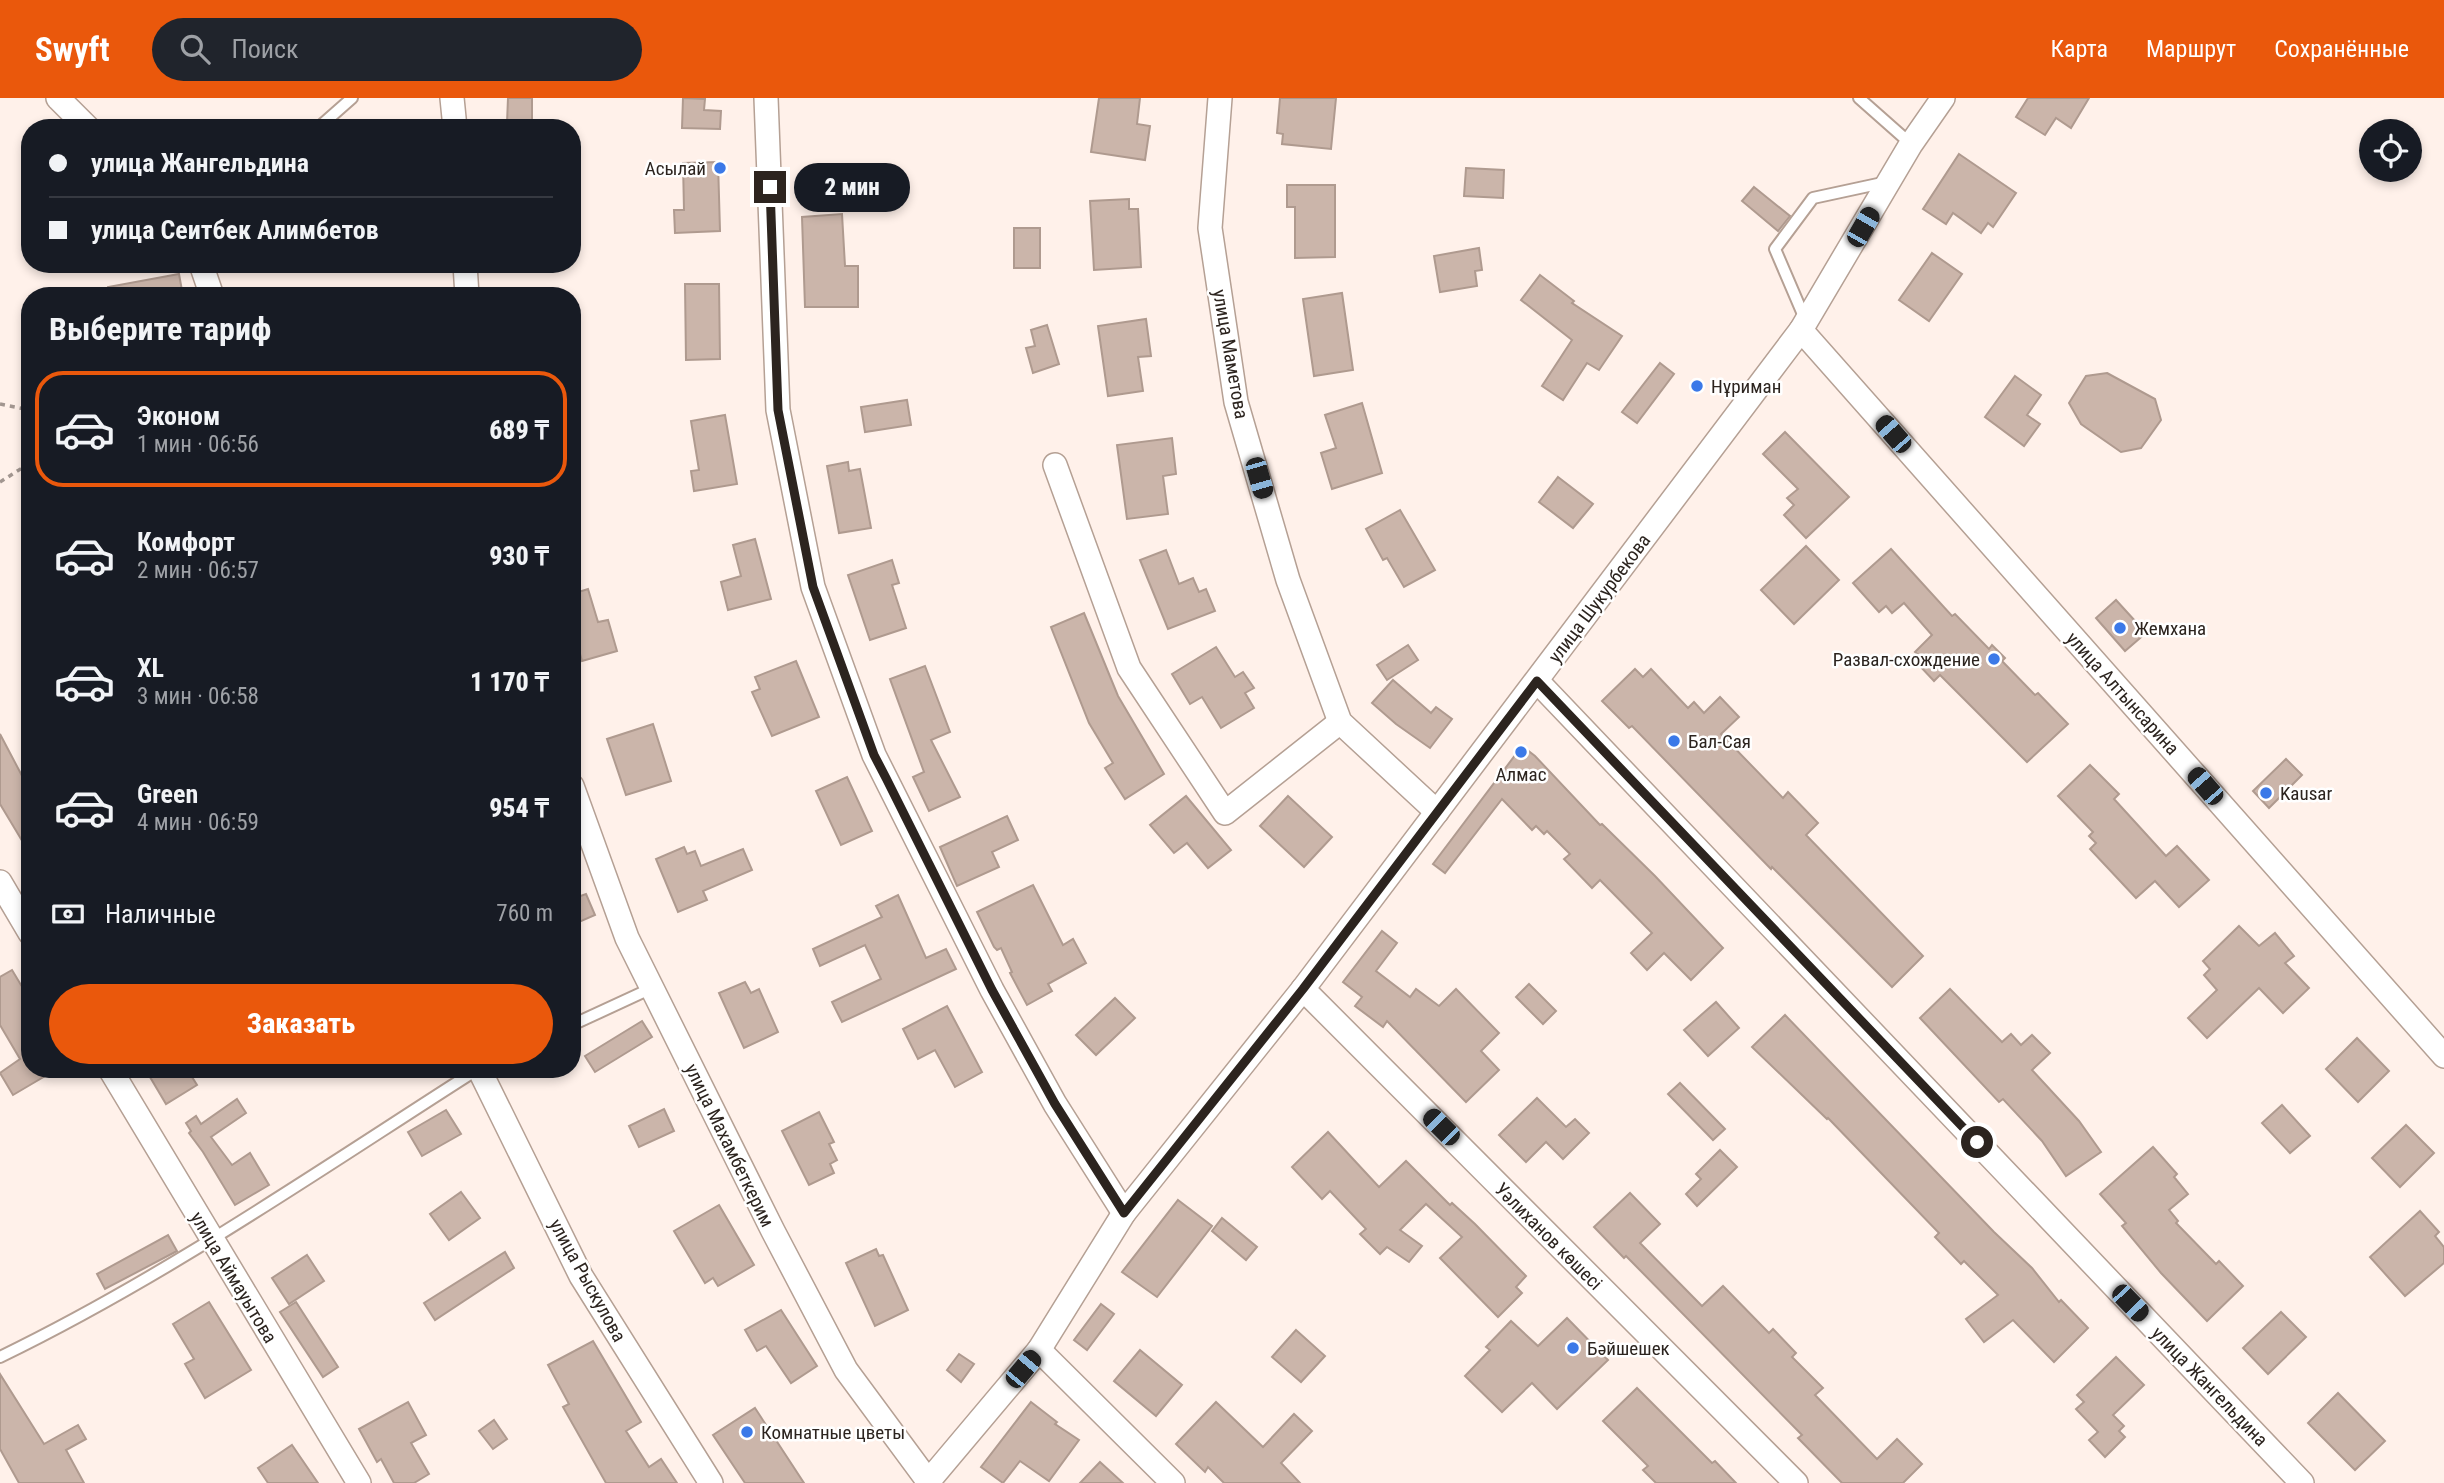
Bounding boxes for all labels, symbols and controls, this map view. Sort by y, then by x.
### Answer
search box [152,18,642,81]
text: Swyft [35,30,110,69]
icon: search [176,30,214,68]
text: Поиск [232,34,298,64]
text: Карта [2051,35,2108,63]
text: Маршрут [2146,35,2236,63]
text: Сохранённые [2274,35,2409,63]
map controls [2359,119,2422,182]
button: locate [2359,119,2422,182]
text: улица Жангельдина [91,148,309,178]
place label: Асылай [645,157,706,180]
marker: Асылай [712,160,728,176]
callout: 2 мин [794,162,910,212]
route end [754,171,786,203]
text: 2 мин [824,174,880,201]
car [1844,204,1883,250]
text: улица Сеитбек Алимбетов [91,215,379,245]
street label: улица Маметова [1208,288,1253,420]
text: Выберите тариф [49,310,271,348]
place label: Нұриман [1711,375,1781,398]
marker: Нұриман [1689,378,1705,394]
icon: car [53,398,116,461]
text: Эконом [137,401,220,431]
car [1872,411,1915,457]
text: 689 ₸ [489,415,549,445]
text: 1 мин · 06:56 [137,431,259,458]
car [1244,455,1275,501]
icon: car [53,524,116,587]
text: Комфорт [137,527,235,557]
street label: улица Шукурбекова [1543,529,1655,667]
text: 930 ₸ [489,541,549,571]
text: 2 мин · 06:57 [137,557,259,584]
place label: Жемхана [2134,617,2206,640]
marker: Жемхана [2112,620,2128,636]
street label: улица Алтынсарина [2061,627,2184,760]
place label: Развал-схождение [1833,648,1980,671]
icon: car [53,650,116,713]
marker: Развал-схождение [1986,651,2002,667]
text: XL [137,653,164,683]
text: 1 170 ₸ [470,667,549,697]
text: 3 мин · 06:58 [137,683,259,710]
place label: Бал-Сая [1688,730,1751,753]
marker: Бал-Сая [1666,733,1682,749]
marker: Алмас [1513,744,1529,760]
place label: Алмас [1496,763,1547,786]
car [2184,763,2227,809]
icon: car [53,776,116,839]
text: Green [137,779,198,809]
place label: Kausar [2280,782,2332,805]
marker: Kausar [2258,785,2274,801]
text: 954 ₸ [489,793,549,823]
text: 4 мин · 06:59 [137,809,259,836]
icon: cash [49,895,87,933]
text: Наличные [105,899,216,929]
text: 760 m [496,900,553,927]
button: Заказать [49,984,553,1064]
street label: улица Махамбеткерим [680,1060,779,1231]
car [1419,1105,1464,1149]
route start [1961,1126,1993,1158]
street label: Уәлиханов көшесі [1490,1178,1607,1295]
street label: улица Аймауытова [185,1208,282,1347]
street label: улица Рыскулова [544,1215,631,1346]
car [2108,1281,2153,1325]
street label: улица Жангельдина [2147,1322,2273,1451]
place label: Бәйшешек [1587,1337,1670,1360]
marker: Бәйшешек [1565,1340,1581,1356]
car [1002,1346,1045,1392]
place label: Комнатные цветы [761,1421,905,1444]
marker: Комнатные цветы [739,1424,755,1440]

